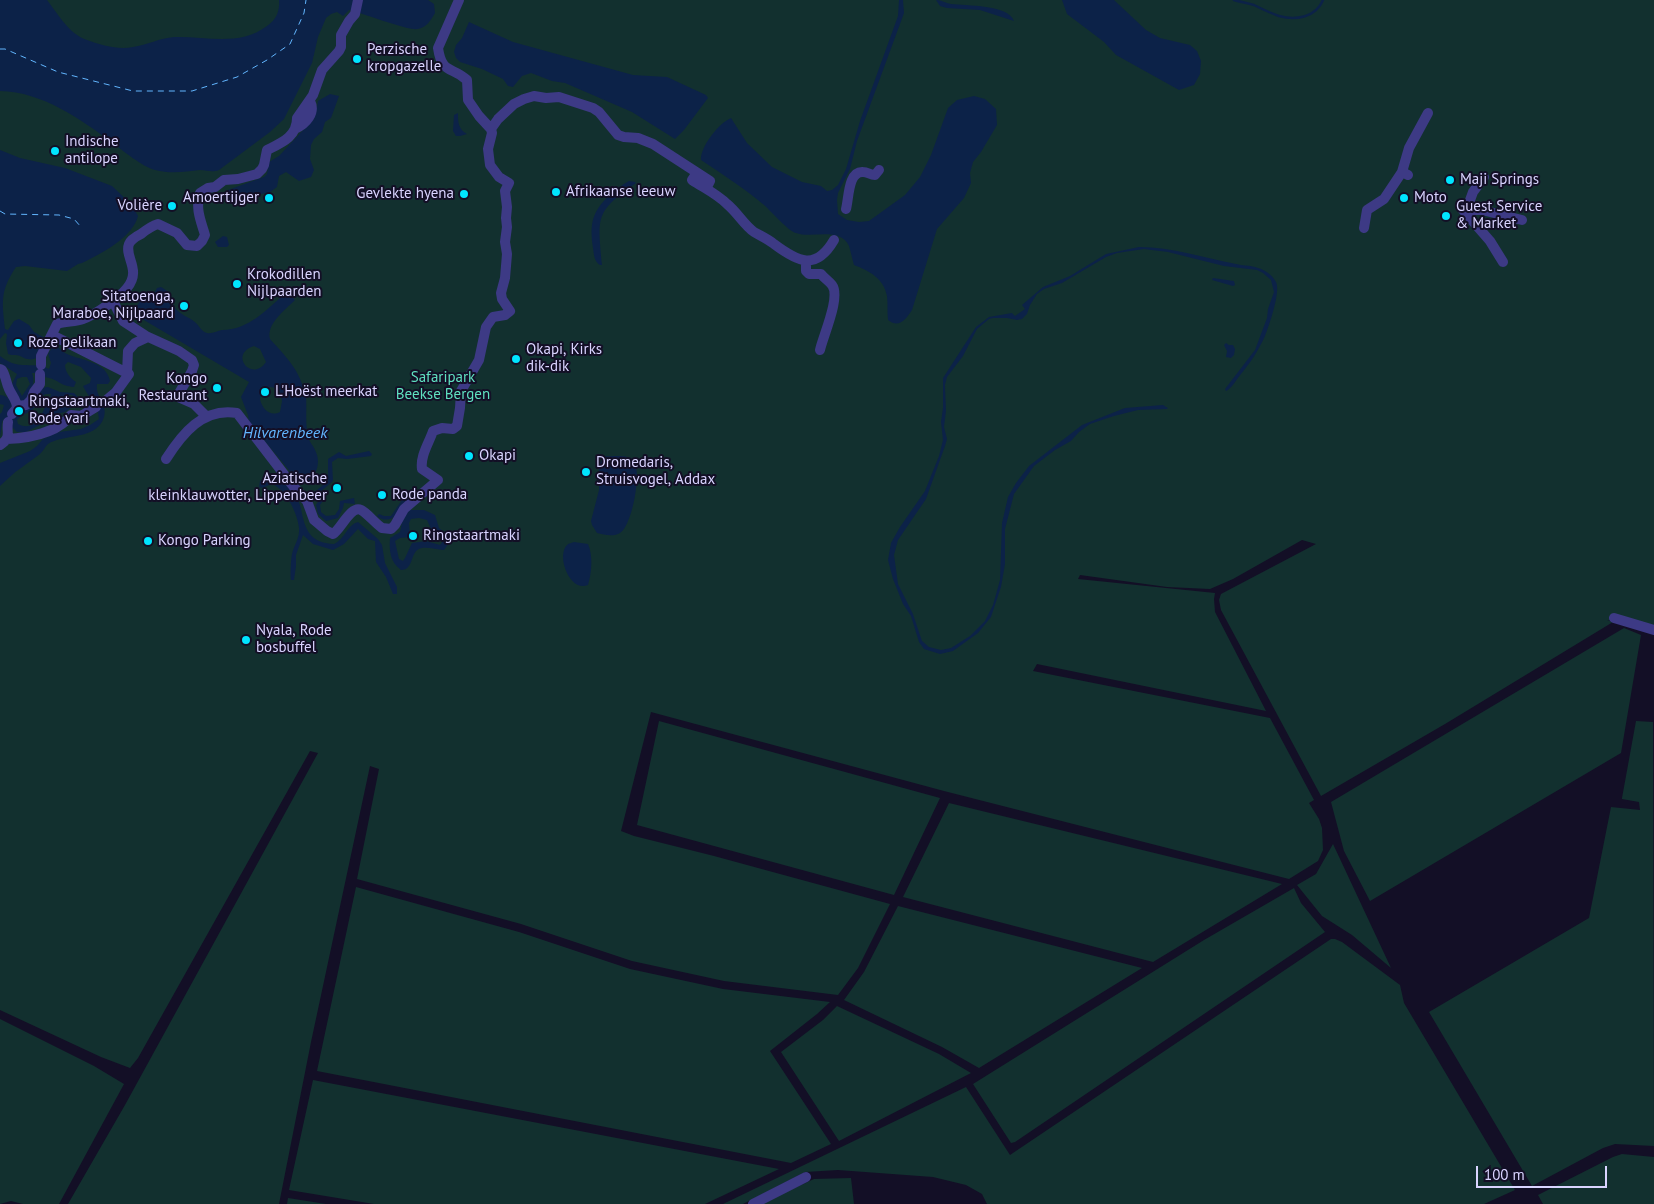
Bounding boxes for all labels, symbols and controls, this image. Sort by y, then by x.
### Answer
place label: Perzische kropgazelle [367,41,441,76]
marker: Perzische kropgazelle [351,53,363,65]
place label: Indische antilope [65,133,119,168]
marker: Indische antilope [49,145,61,157]
place label: Maji Springs [1460,171,1539,189]
marker: Maji Springs [1444,174,1456,186]
place label: Afrikaanse leeuw [566,183,675,201]
place label: Gevlekte hyena [356,185,454,203]
marker: Afrikaanse leeuw [550,186,562,198]
marker: Gevlekte hyena [458,188,470,200]
place label: Amoertijger [183,189,259,207]
place label: Moto [1414,189,1447,207]
marker: Amoertijger [263,192,275,204]
marker: Moto [1398,192,1410,204]
place label: Volière [118,197,162,215]
place label: Guest Service & Market [1456,198,1542,233]
marker: Volière [166,200,178,212]
marker: Guest Service & Market [1440,210,1452,222]
place label: Krokodillen Nijlpaarden [247,266,321,301]
marker: Krokodillen Nijlpaarden [231,278,243,290]
place label: Sitatoenga, Maraboe, Nijlpaard [52,288,174,323]
marker: Sitatoenga, Maraboe, Nijlpaard [178,300,190,312]
place label: Roze pelikaan [28,334,116,352]
marker: Roze pelikaan [12,337,24,349]
place label: Okapi, Kirks dik-dik [526,341,602,376]
marker: Okapi, Kirks dik-dik [510,353,522,365]
park label: Safaripark Beekse Bergen [396,369,490,404]
place label: Kongo Restaurant [138,370,207,405]
marker: Kongo Restaurant [211,382,223,394]
place label: L'Hoëst meerkat [275,383,377,401]
marker: L'Hoëst meerkat [259,386,271,398]
place label: Ringstaartmaki, Rode vari [29,393,129,428]
marker: Ringstaartmaki, Rode vari [13,405,25,417]
water label: Hilvarenbeek [243,423,327,443]
place label: Okapi [479,447,516,465]
marker: Okapi [463,450,475,462]
place label: Dromedaris, Struisvogel, Addax [596,454,715,489]
marker: Dromedaris, Struisvogel, Addax [580,466,592,478]
place label: Aziatische kleinklauwotter, Lippenbeer [148,470,327,505]
marker: Aziatische kleinklauwotter, Lippenbeer [331,482,343,494]
place label: Rode panda [392,486,467,504]
marker: Rode panda [376,489,388,501]
place label: Ringstaartmaki [423,527,520,545]
marker: Ringstaartmaki [407,530,419,542]
place label: Kongo Parking [158,532,251,550]
marker: Kongo Parking [142,535,154,547]
place label: Nyala, Rode bosbuffel [256,622,332,657]
marker: Nyala, Rode bosbuffel [240,634,252,646]
scale bar [1479,1156,1610,1188]
text: 100 m [1484,1165,1525,1184]

